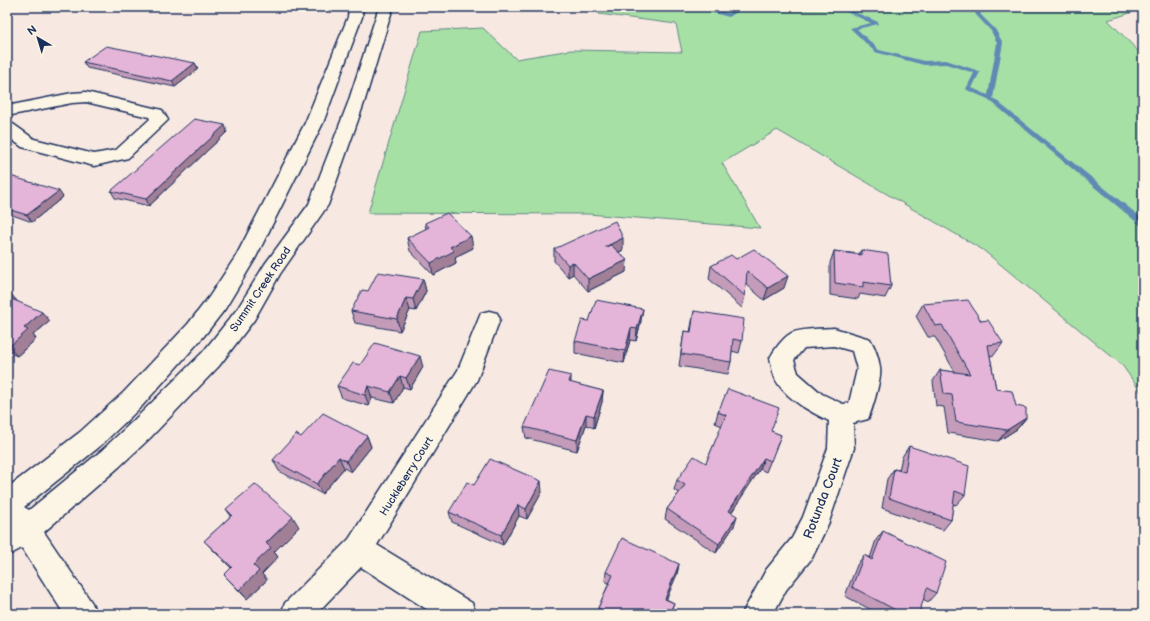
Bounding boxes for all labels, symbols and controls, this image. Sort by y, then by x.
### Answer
north arrow [18,18,58,58]
text: N [25,23,39,38]
street label: Summit Creek Road [227,244,294,334]
street label: Huckleberry Court [377,434,436,518]
street label: Rotunda Court [800,455,846,541]

